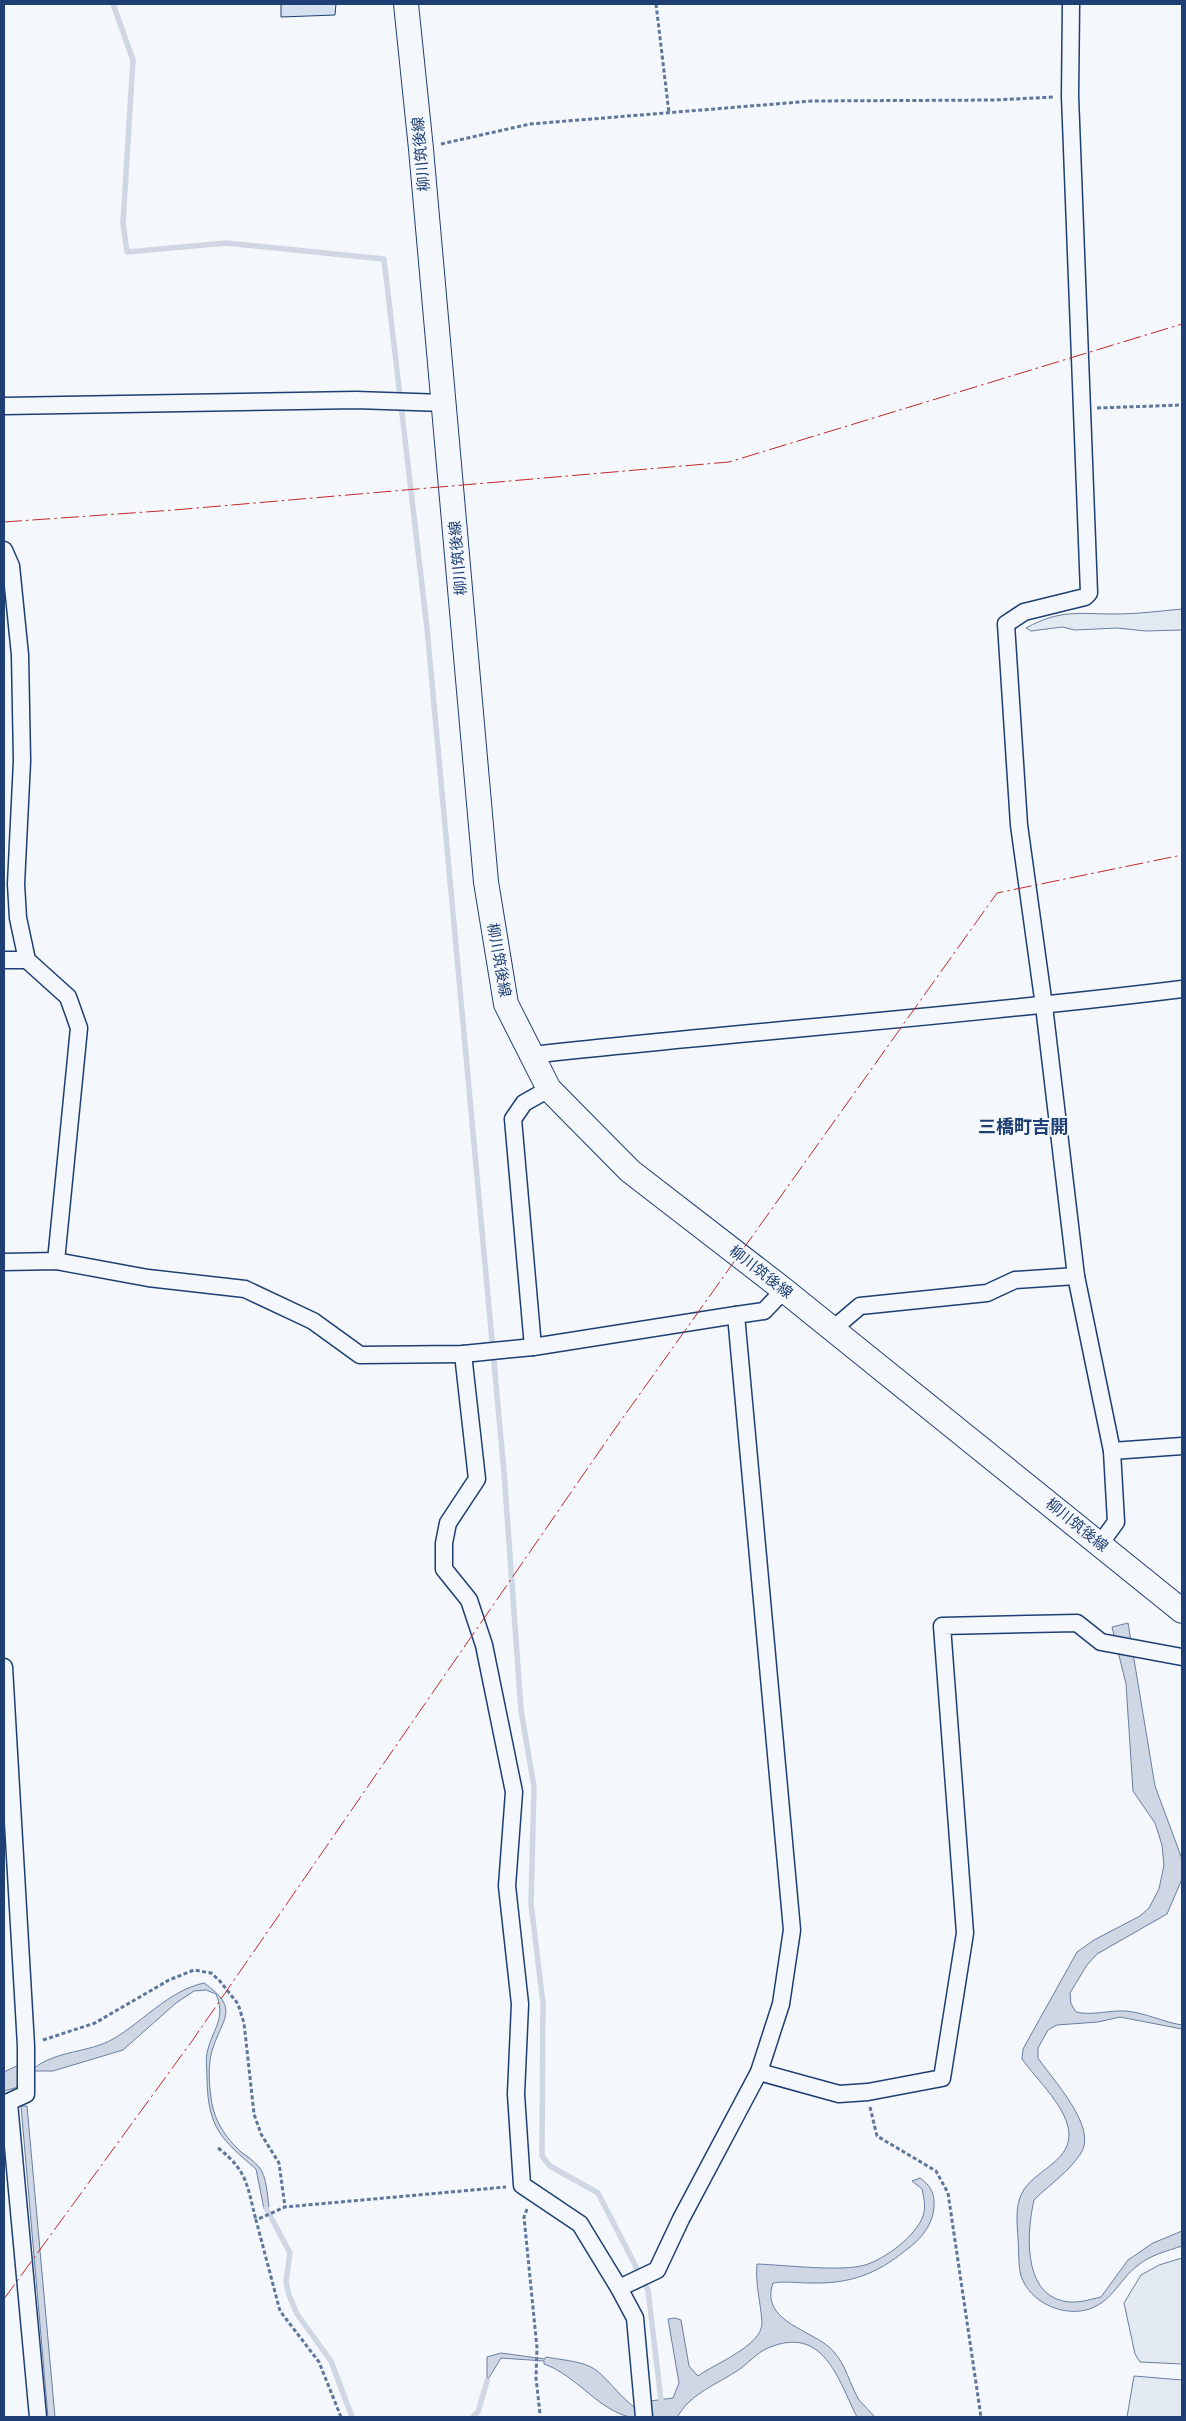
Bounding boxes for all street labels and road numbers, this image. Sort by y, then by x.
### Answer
street label: 柳川筑後線 [405,116,434,192]
street label: 柳川筑後線 [442,520,471,596]
street label: 柳川筑後線 [483,921,518,999]
street label: 柳川筑後線 [725,1239,799,1303]
street label: 柳川筑後線 [1042,1491,1114,1556]

